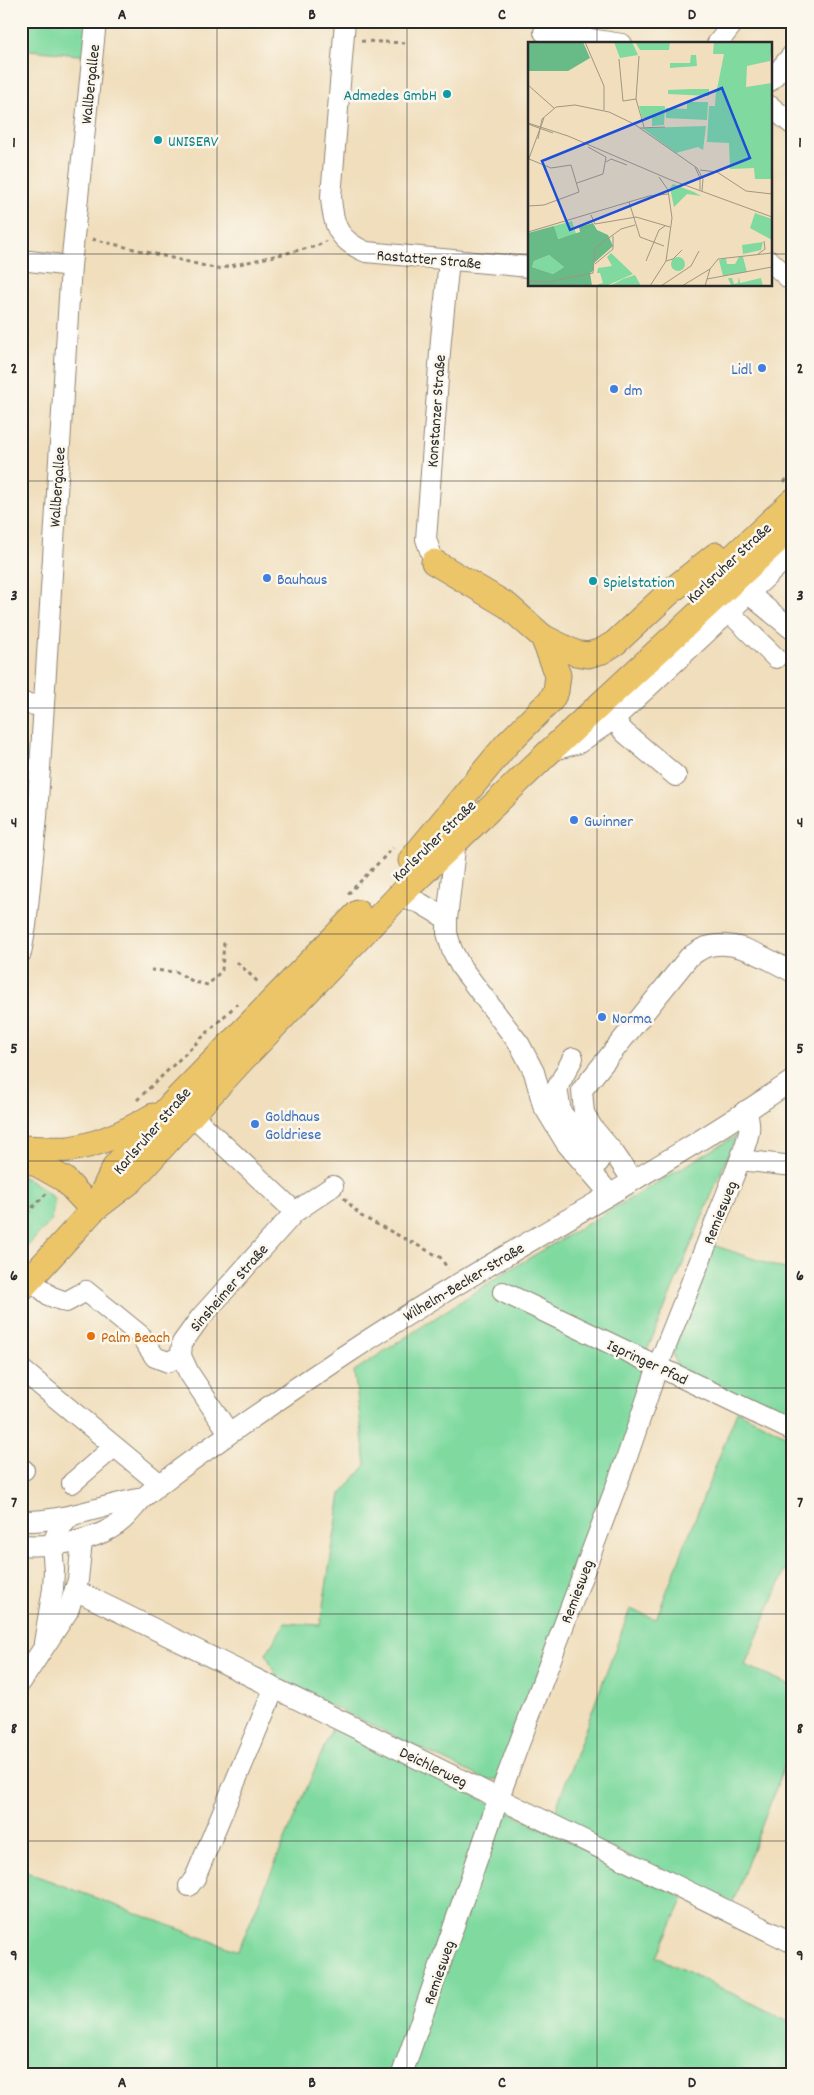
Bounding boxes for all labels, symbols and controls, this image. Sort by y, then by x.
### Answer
text: A [118,4,127,27]
text: B [308,4,316,27]
text: C [498,4,506,27]
text: D [688,4,697,27]
inset map [528,42,772,286]
street label: Wallbergallee [76,43,107,125]
place label: Admedes GmbH [344,85,437,108]
marker: Admedes GmbH [441,88,453,100]
place label: UNISERV [168,131,219,154]
text: 1 [12,132,16,155]
text: 1 [798,132,802,155]
marker: UNISERV [152,134,164,146]
street label: Rastatter Straße [376,244,482,277]
street label: Konstanzer Straße [422,354,453,468]
text: 2 [11,358,18,381]
text: 2 [797,358,804,381]
place label: Lidl [731,359,752,382]
marker: Lidl [756,362,768,374]
place label: dm [624,380,643,403]
marker: dm [608,383,620,395]
street label: Wallbergallee [44,446,73,528]
street label: Karlsruher Straße [682,518,777,609]
place label: Bauhaus [277,569,328,592]
marker: Bauhaus [261,572,273,584]
place label: Spielstation [603,572,675,595]
marker: Spielstation [587,575,599,587]
text: 3 [10,585,18,608]
text: 3 [796,585,804,608]
street label: Karlsruher Straße [387,796,482,888]
place label: Gwinner [584,811,633,834]
text: 4 [11,812,17,835]
text: 4 [797,812,803,835]
marker: Gwinner [568,814,580,826]
place label: Norma [612,1008,652,1031]
marker: Norma [596,1011,608,1023]
text: 5 [10,1038,18,1061]
text: 5 [796,1038,804,1061]
street label: Karlsruher Straße [108,1083,197,1180]
place label: Goldhaus Goldriese [265,1106,321,1147]
marker: Goldhaus Goldriese [249,1118,261,1130]
street label: Remiesweg [698,1178,745,1248]
street label: Wilhelm-Becker-Straße [399,1238,529,1328]
street label: Sinsheimer Straße [185,1240,275,1338]
text: 6 [10,1265,18,1288]
text: 6 [796,1265,804,1288]
place label: Palm Beach [101,1327,170,1350]
marker: Palm Beach [85,1330,97,1342]
street label: Ispringer Pfad [603,1334,691,1392]
text: 7 [11,1492,17,1515]
text: 7 [797,1492,803,1515]
street label: Remiesweg [556,1557,601,1627]
text: 8 [11,1718,18,1741]
text: 8 [797,1718,804,1741]
street label: Deichlerweg [395,1742,471,1795]
street label: Remiesweg [419,1937,462,2008]
text: 9 [10,1945,18,1968]
text: 9 [796,1945,804,1968]
text: A [118,2072,127,2095]
text: B [308,2072,316,2095]
text: C [498,2072,506,2095]
text: D [688,2072,697,2095]

